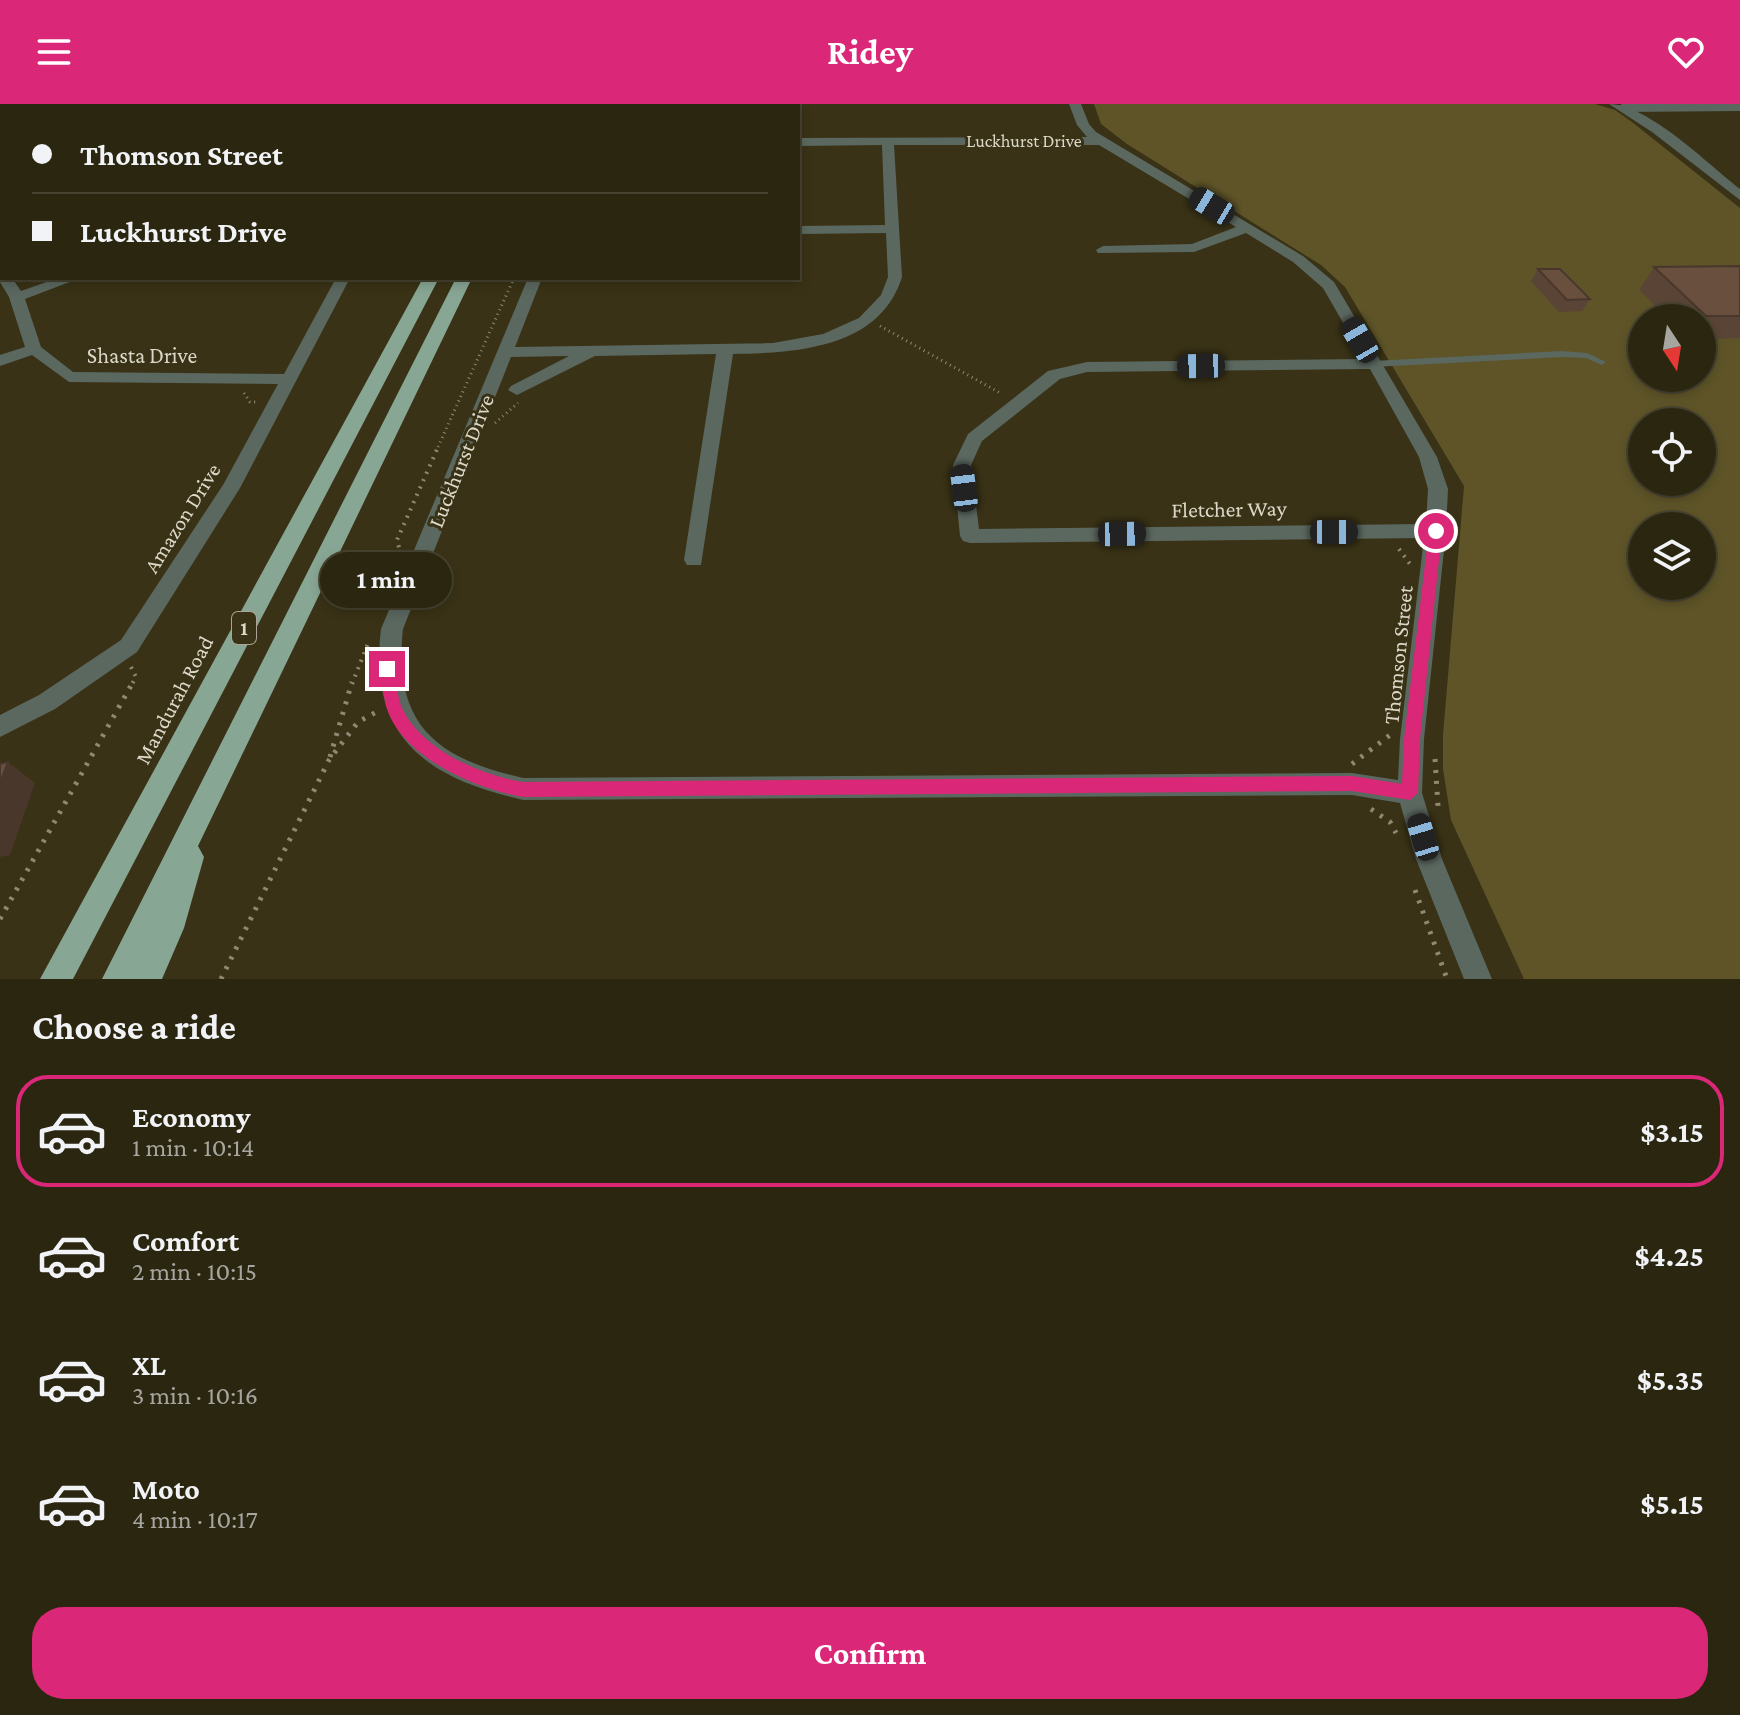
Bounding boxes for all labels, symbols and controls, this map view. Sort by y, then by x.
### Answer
icon: menu [32,30,76,74]
icon: heart [1664,30,1708,74]
text: Ridey [827,32,913,72]
street label: Luckhurst Drive [966,131,1082,151]
text: Thomson Street [80,138,283,171]
car [1185,183,1239,229]
text: Luckhurst Drive [80,215,287,248]
north arrow [1628,304,1716,392]
map controls [1628,304,1716,600]
car [1338,313,1382,367]
street label: Shasta Drive [87,343,197,368]
car [1177,354,1225,378]
street label: Luckhurst Drive [423,391,499,531]
button: locate [1628,408,1716,496]
street label: Amazon Drive [138,459,226,577]
car [949,463,979,513]
street label: Fletcher Way [1171,495,1288,523]
button: layers [1628,512,1716,600]
route start [1418,513,1454,549]
car [1310,520,1358,544]
car [1098,522,1146,546]
callout: 1 min [321,553,453,609]
text: 1 min [356,565,416,594]
street label: Thomson Street [1378,584,1418,726]
road number: 1 [232,612,256,644]
street label: Mandurah Road [130,631,218,768]
route end [369,651,405,687]
car [1405,811,1441,863]
text: Choose a ride [32,1007,236,1047]
icon: car [36,1095,108,1167]
text: Economy [132,1100,251,1133]
text: $3.15 [1640,1115,1704,1148]
text: 1 min · 10:14 [132,1133,254,1162]
icon: car [36,1219,108,1291]
text: Comfort [132,1224,239,1257]
text: $4.25 [1634,1239,1704,1272]
text: 2 min · 10:15 [132,1257,257,1286]
icon: car [36,1343,108,1415]
text: XL [132,1348,166,1381]
text: $5.35 [1637,1363,1704,1396]
text: 3 min · 10:16 [132,1381,258,1410]
icon: car [36,1467,108,1539]
text: Moto [132,1472,200,1505]
text: $5.15 [1640,1487,1704,1520]
text: 4 min · 10:17 [132,1505,258,1534]
button: Confirm [32,1607,1708,1699]

